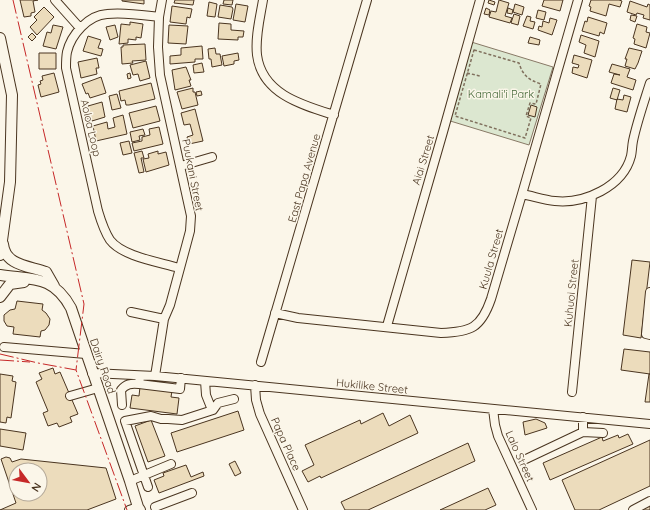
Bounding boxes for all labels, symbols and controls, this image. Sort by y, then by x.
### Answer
park label: Kamali'i Park [468,87,534,101]
street label: Aoloa Loop [78,98,104,158]
street label: East Papa Avenue [285,132,323,224]
street label: Aiai Street [409,133,437,187]
street label: Puukani Street [179,138,207,213]
street label: Kuula Street [476,227,506,291]
street label: Kuhuoi Street [560,258,582,328]
street label: Dairy Road [87,336,119,396]
street label: Hukilike Street [335,375,409,397]
street label: Papa Place [268,415,304,473]
street label: Lalo Street [502,428,538,484]
north arrow [8,462,48,502]
text: N [28,480,45,494]

